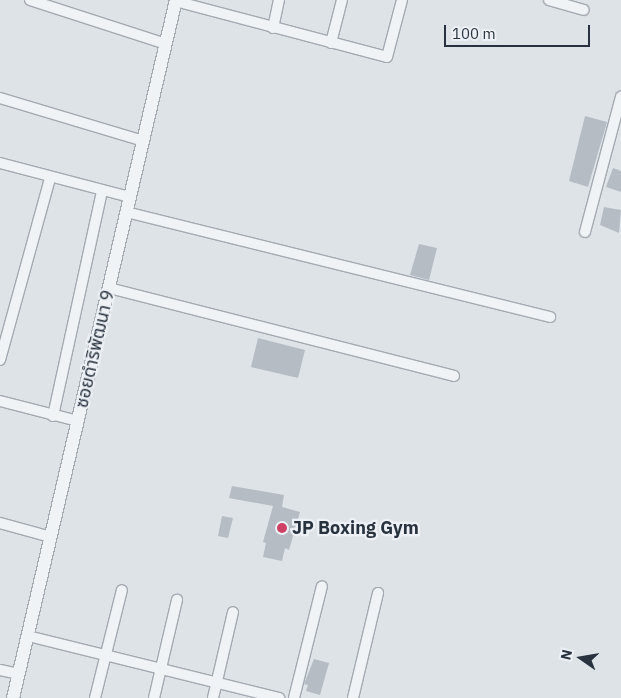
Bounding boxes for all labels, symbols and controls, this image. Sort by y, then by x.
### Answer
scale bar [446,15,592,47]
text: 100 m [452,24,496,43]
street label: ซอยดำริพัฒนา 9 [71,288,119,410]
place label: JP Boxing Gym [292,517,419,539]
marker: JP Boxing Gym [276,522,288,534]
north arrow [556,633,606,683]
text: N [556,648,576,662]

